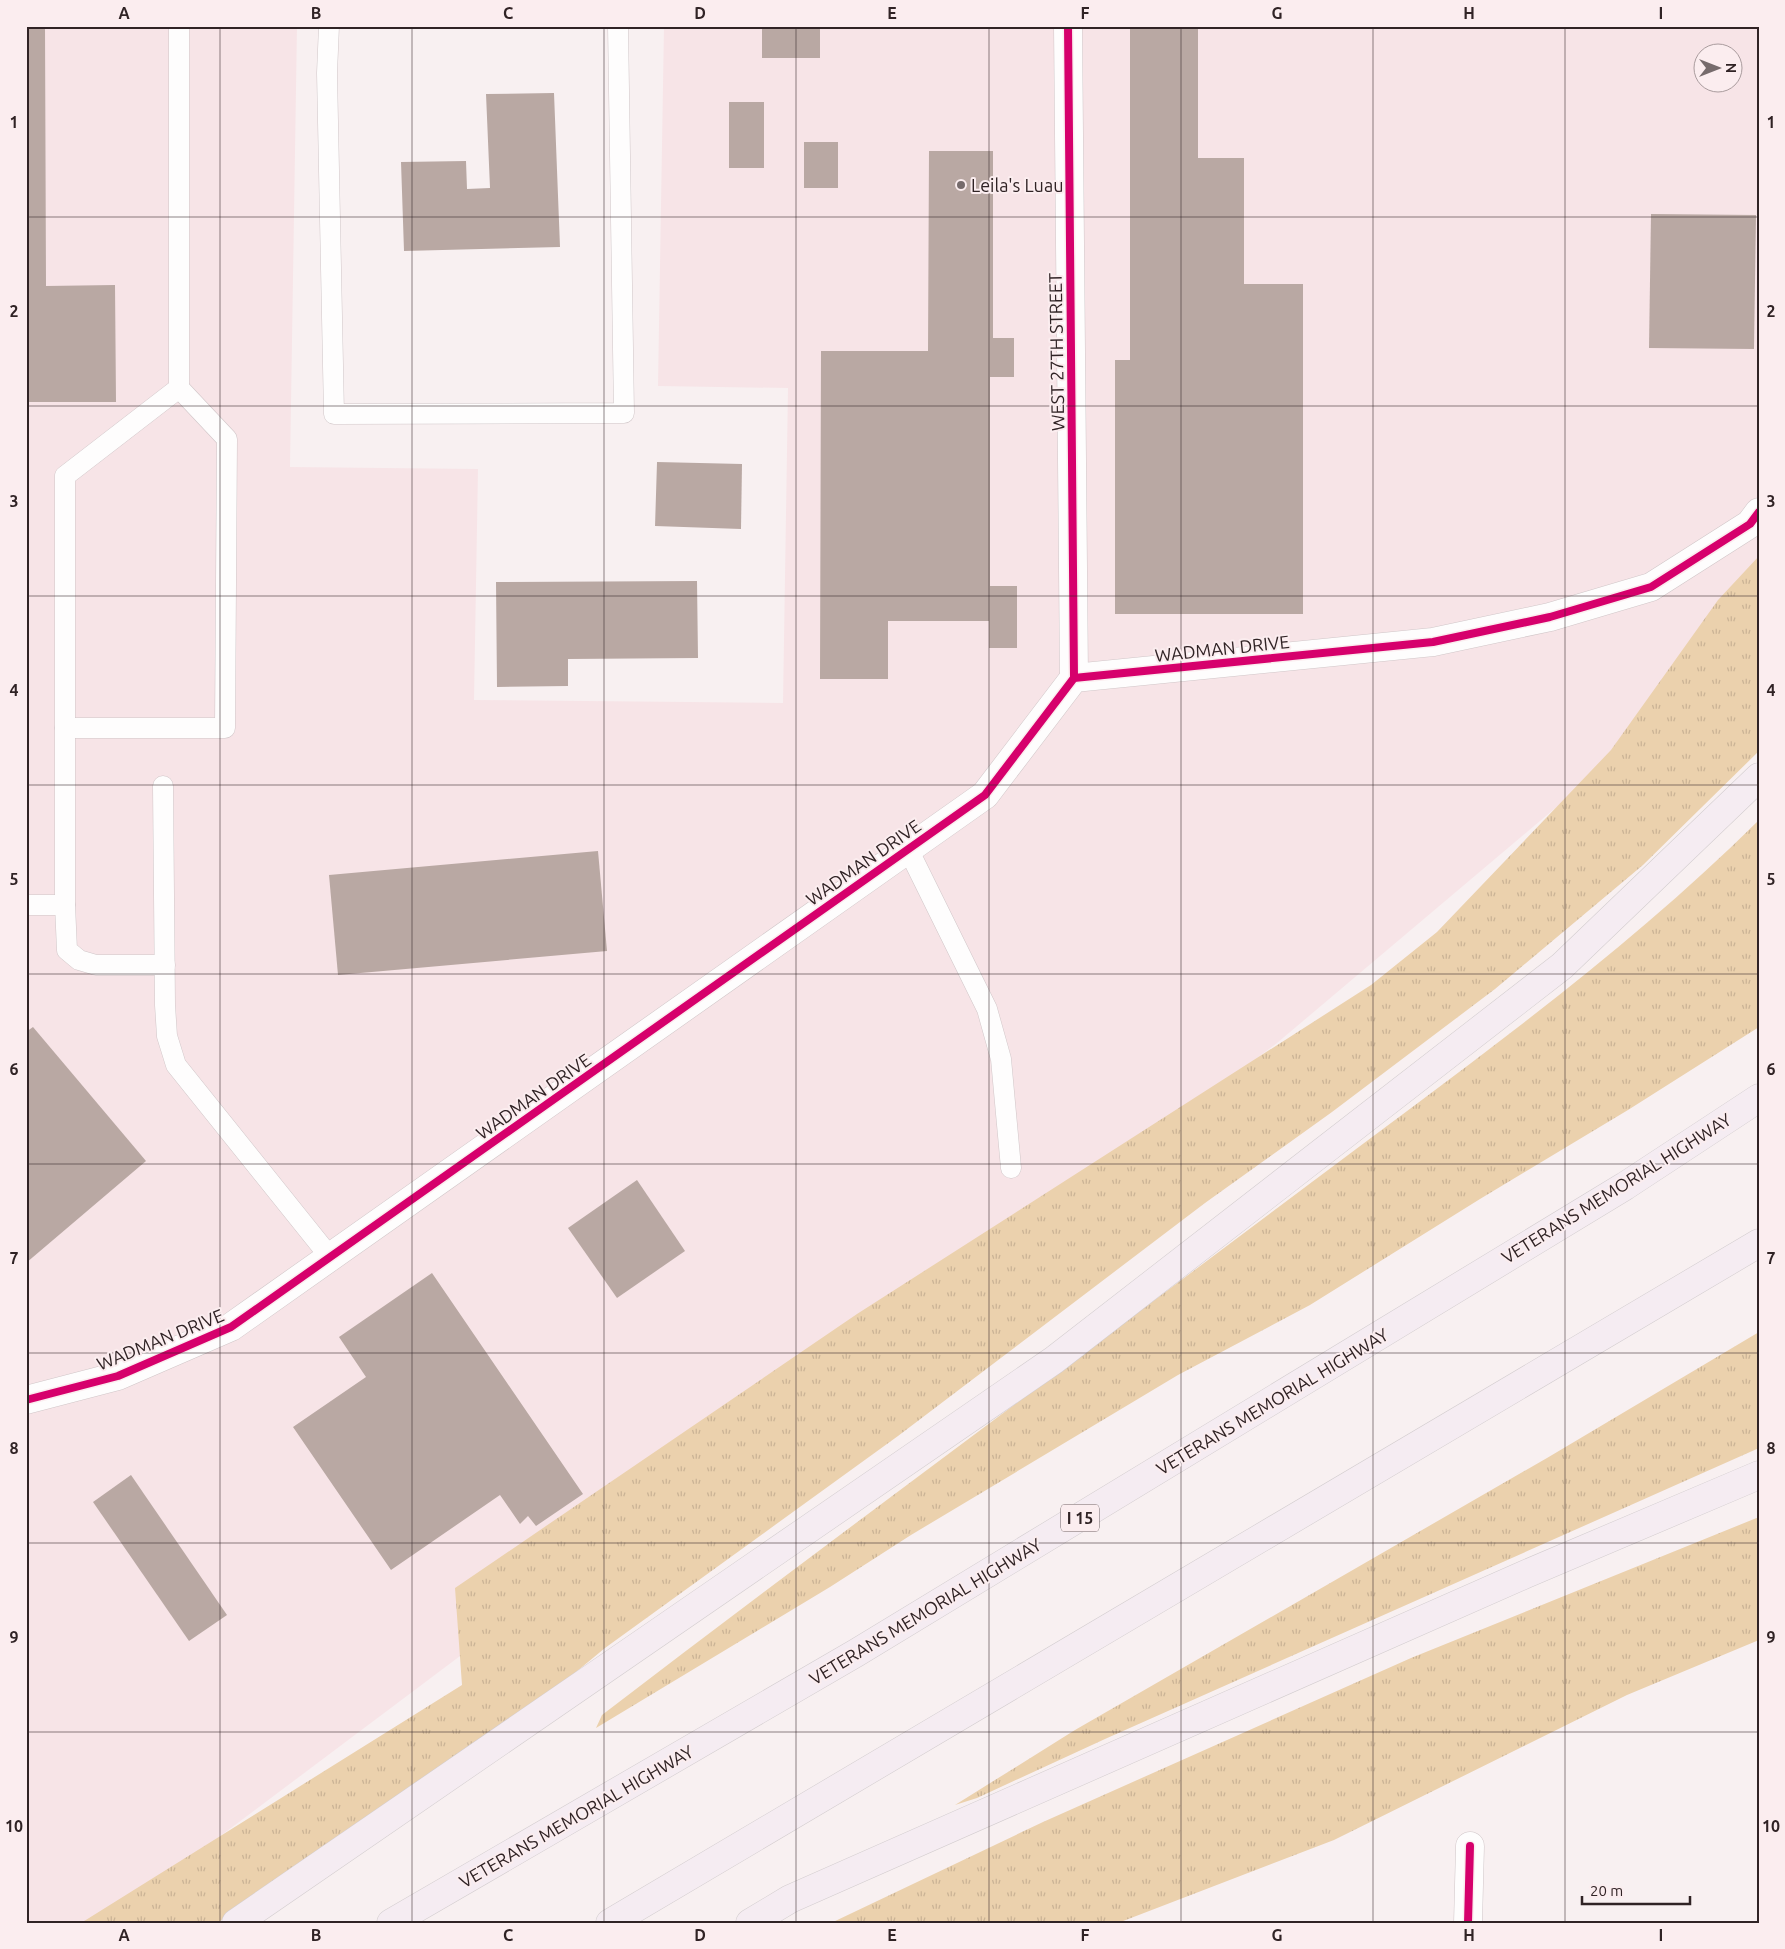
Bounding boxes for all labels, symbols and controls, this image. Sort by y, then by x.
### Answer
text: A [118,4,130,22]
text: B [311,4,321,22]
text: C [503,4,513,22]
text: D [694,4,706,22]
text: E [887,4,897,22]
text: F [1081,4,1090,22]
text: G [1271,4,1283,22]
text: H [1463,4,1475,22]
text: I [1659,4,1663,22]
north arrow [1692,42,1742,92]
text: N [1723,63,1739,73]
text: 1 [9,113,19,131]
text: 1 [1766,113,1776,131]
place label: Leila's Luau [971,175,1063,195]
marker: Leila's Luau [955,179,967,191]
street label: WEST 27TH STREET [1045,273,1067,431]
text: 2 [9,302,19,320]
text: 2 [1766,302,1776,320]
text: 3 [9,492,19,510]
text: 3 [1766,492,1776,510]
street label: WADMAN DRIVE [1154,631,1290,665]
text: 4 [9,681,19,699]
text: 4 [1766,681,1776,699]
street label: WADMAN DRIVE [802,815,924,909]
text: 5 [9,870,19,888]
text: 5 [1766,870,1776,888]
street label: WADMAN DRIVE [472,1049,594,1143]
text: 6 [9,1060,19,1078]
text: 6 [1766,1060,1776,1078]
street label: VETERANS MEMORIAL HIGHWAY [1498,1109,1735,1267]
text: 7 [9,1249,19,1267]
text: 7 [1766,1249,1776,1267]
street label: WADMAN DRIVE [94,1304,226,1374]
street label: VETERANS MEMORIAL HIGHWAY [1153,1323,1392,1478]
text: 8 [9,1439,19,1457]
text: 8 [1766,1439,1776,1457]
road number: I 15 [1061,1505,1099,1532]
street label: VETERANS MEMORIAL HIGHWAY [806,1533,1045,1688]
text: 9 [9,1628,19,1646]
text: 9 [1766,1628,1776,1646]
street label: VETERANS MEMORIAL HIGHWAY [456,1740,697,1891]
text: 10 [5,1817,23,1835]
text: 10 [1762,1817,1780,1835]
scale bar [1582,1874,1690,1906]
text: 20 m [1590,1882,1623,1899]
text: A [118,1926,130,1944]
text: B [311,1926,321,1944]
text: C [503,1926,513,1944]
text: D [694,1926,706,1944]
text: E [887,1926,897,1944]
text: F [1081,1926,1090,1944]
text: G [1271,1926,1283,1944]
text: H [1463,1926,1475,1944]
text: I [1659,1926,1663,1944]

